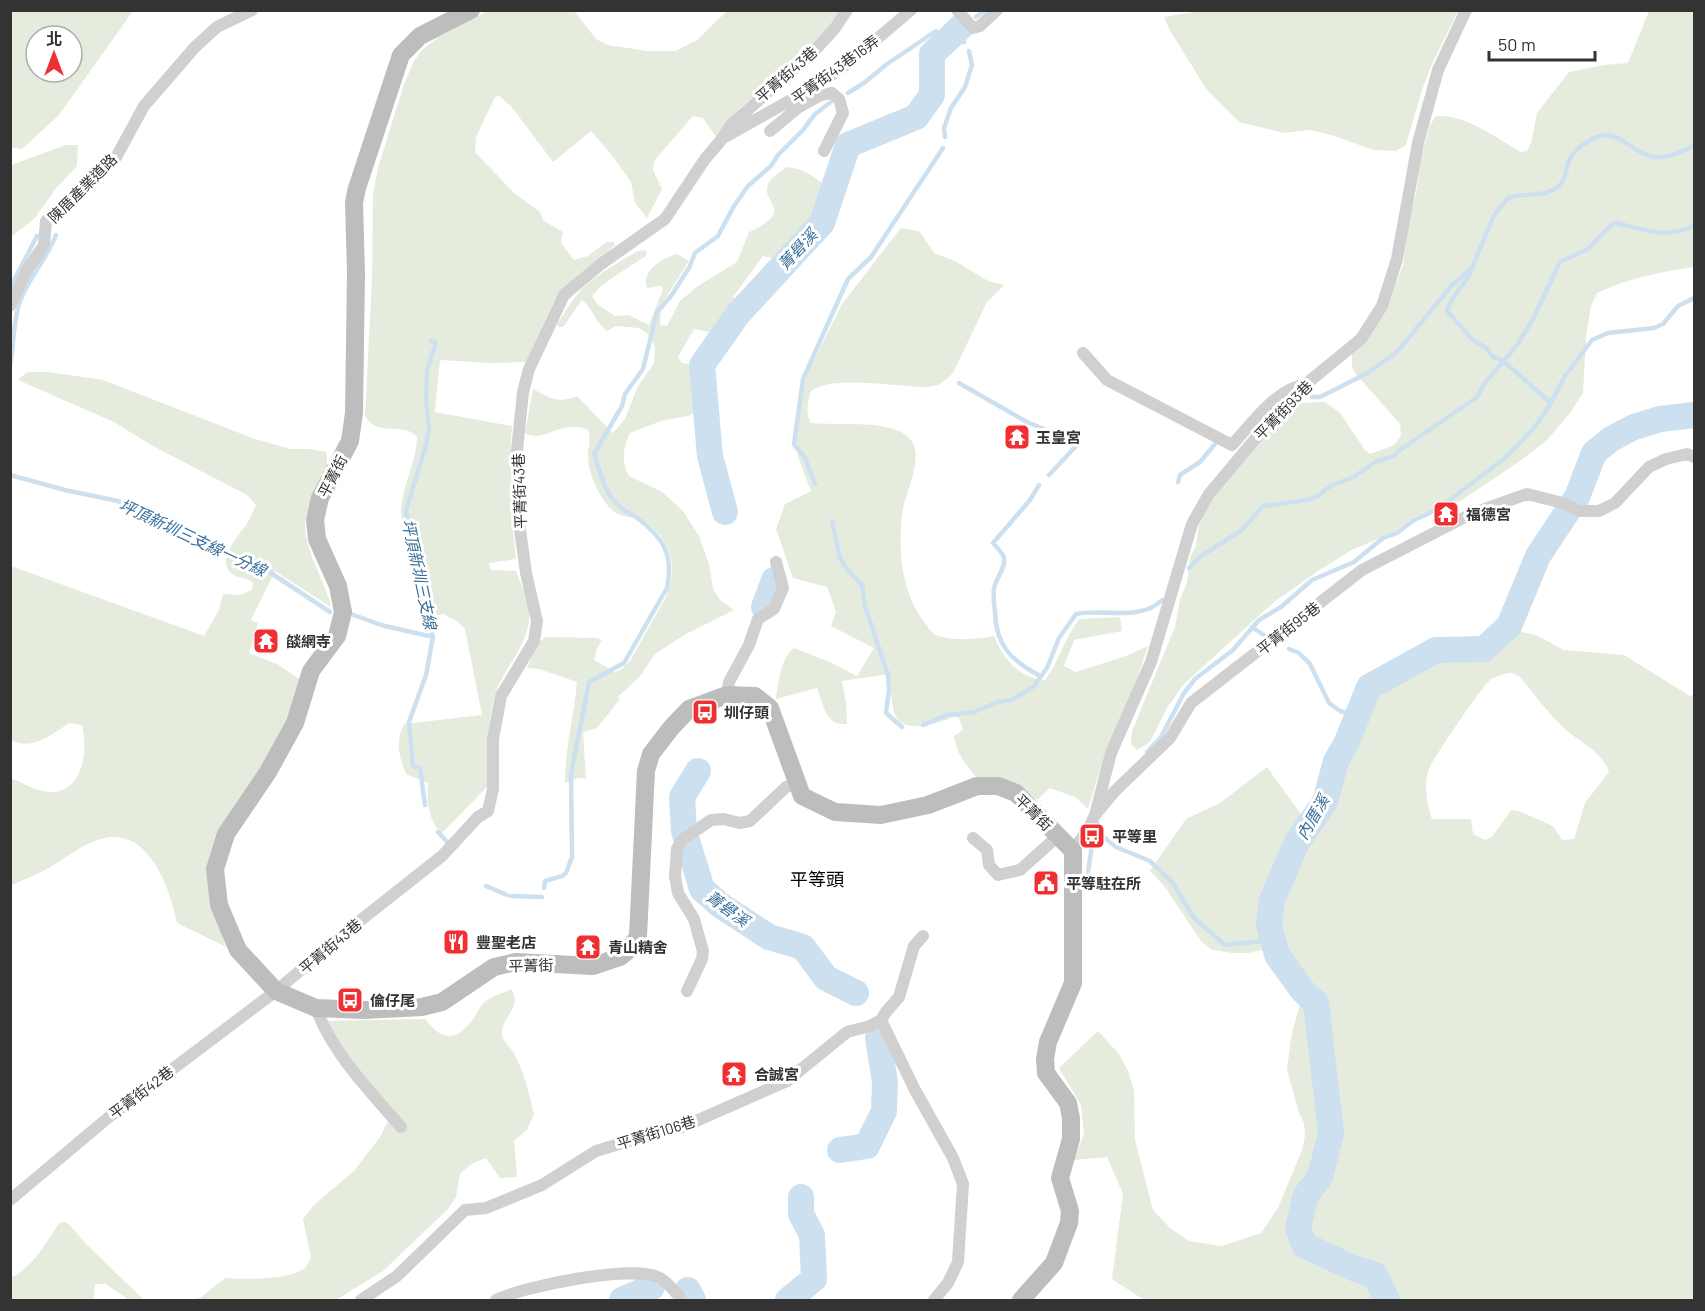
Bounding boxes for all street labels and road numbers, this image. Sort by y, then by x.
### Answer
street label: 平菁街43巷16弄 [788,31,882,107]
street label: 平菁街43巷 [751,42,821,106]
street label: 陳厝產業道路 [44,150,120,226]
street label: 平菁街93巷 [1250,377,1316,443]
street label: 平菁街 [314,452,350,500]
street label: 平菁街43巷 [509,453,529,529]
street label: 平菁街95巷 [1253,598,1323,658]
street label: 平菁街 [1012,790,1056,834]
street label: 平菁街43巷 [295,915,365,977]
street label: 平菁街 [508,956,554,974]
street label: 平菁街42巷 [105,1062,177,1122]
street label: 平菁街106巷 [614,1111,698,1153]

